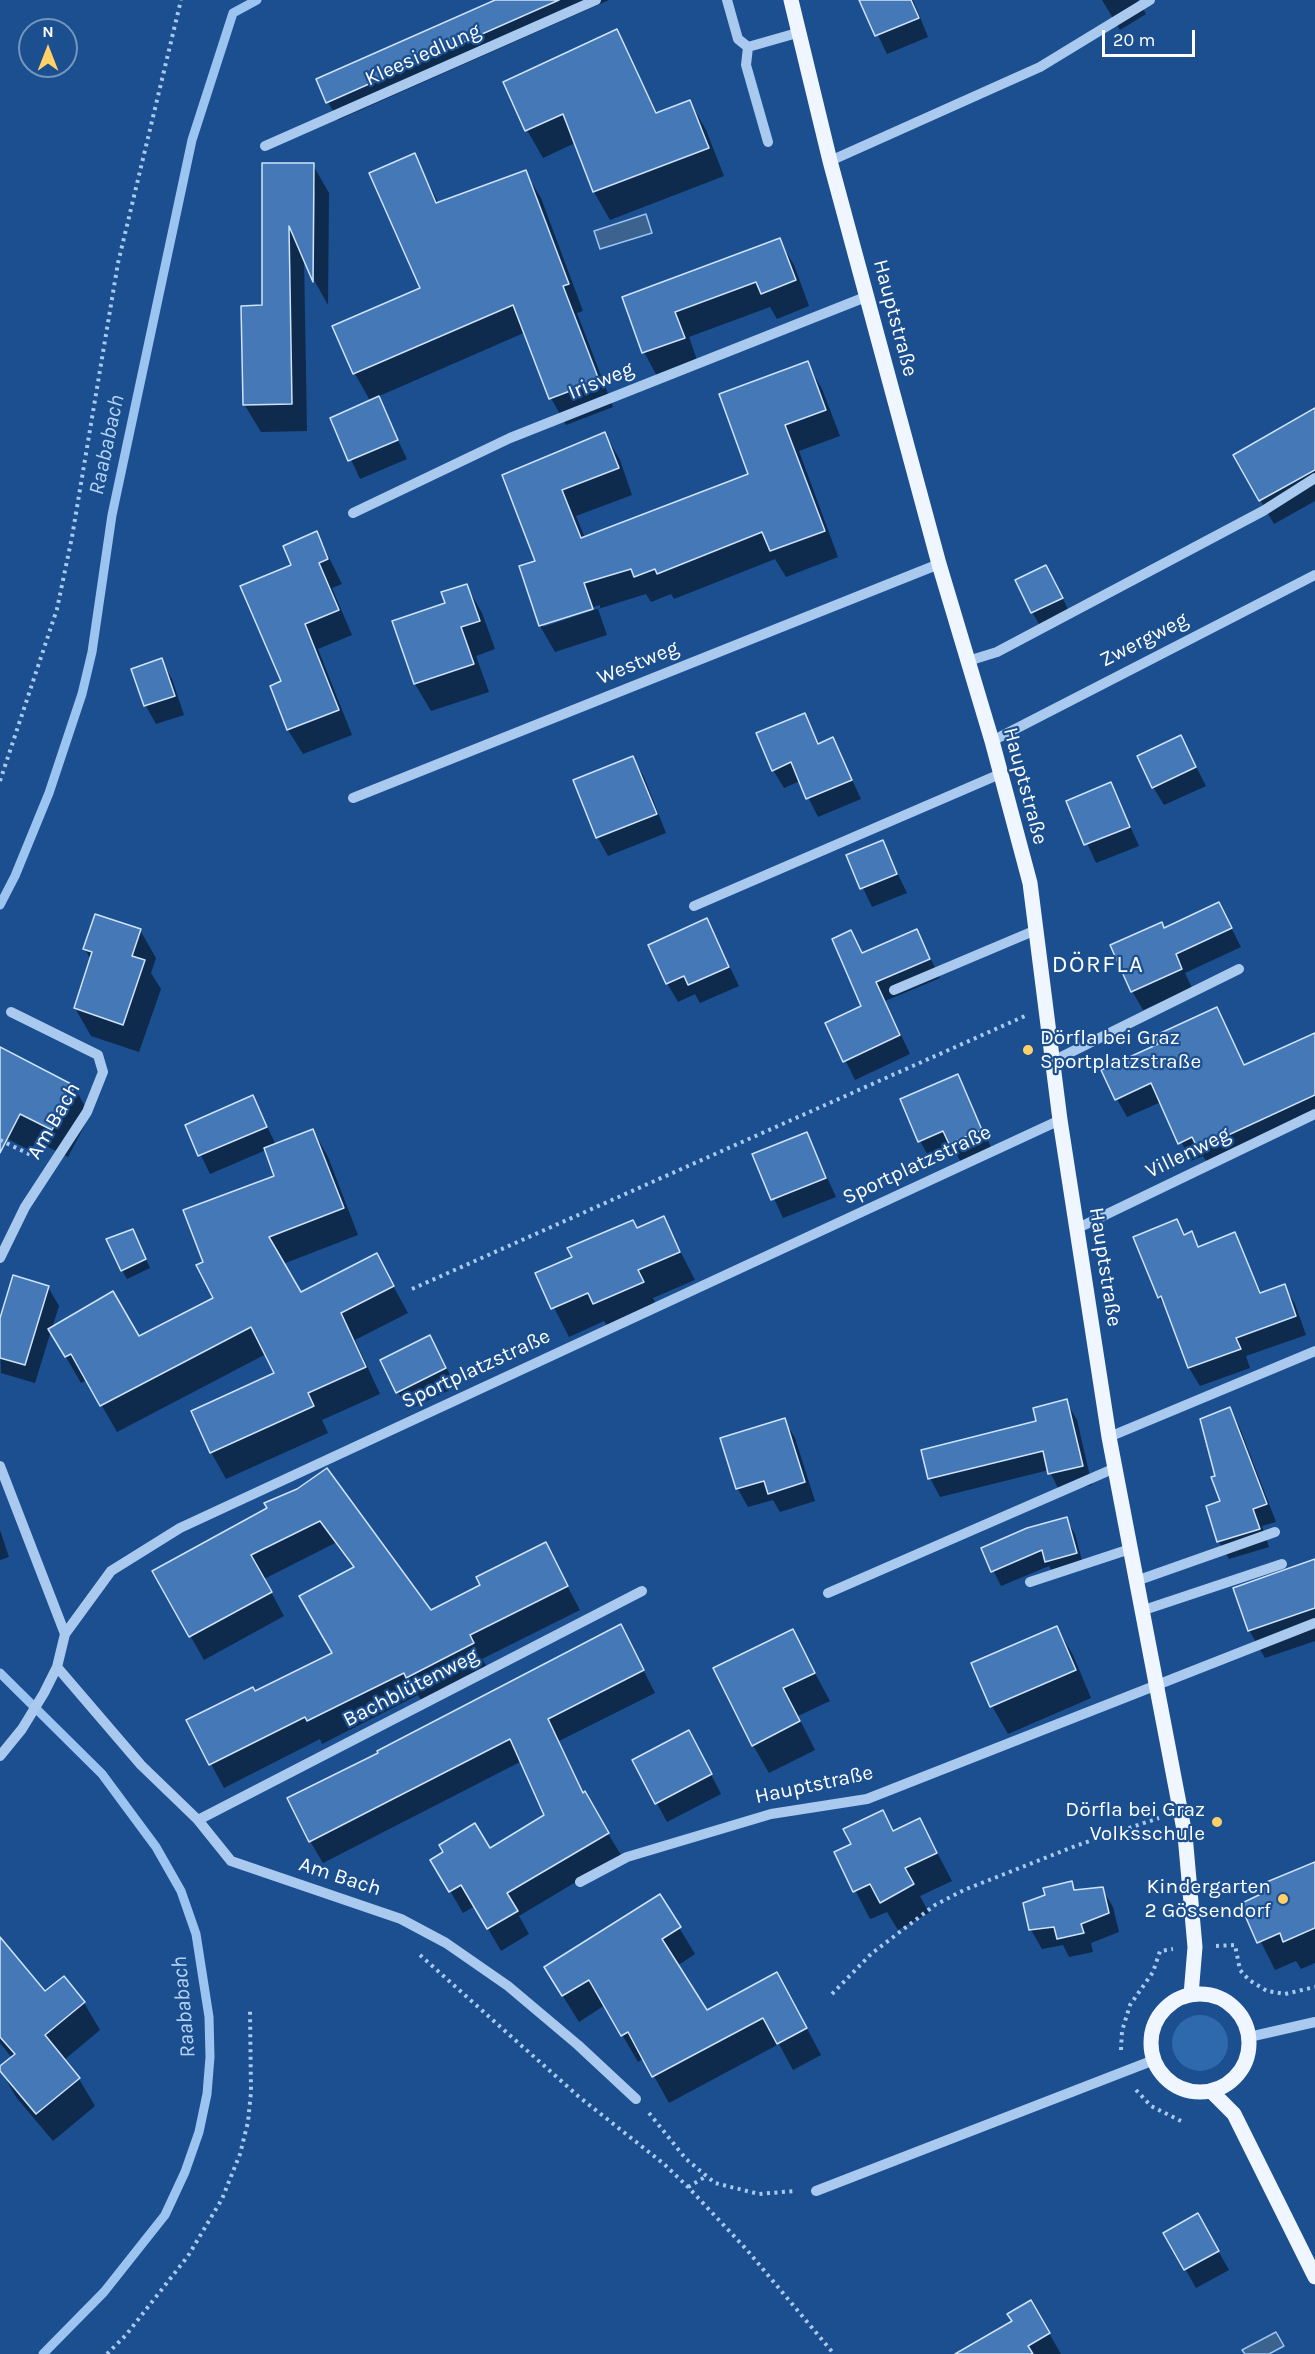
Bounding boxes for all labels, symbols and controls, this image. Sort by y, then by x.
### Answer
north arrow [18,18,78,78]
street label: Kleesiedlung [361,18,485,92]
scale bar [1105,18,1198,56]
text: N [42,22,54,41]
text: 20 m [1113,29,1155,51]
street label: Hauptstraße [867,257,923,379]
street label: Irisweg [564,356,638,406]
water label: Raababach [84,392,130,498]
street label: Zwergweg [1096,607,1192,673]
street label: Westweg [594,635,682,691]
street label: Hauptstraße [997,725,1053,847]
district label: DÖRFLA [1052,951,1144,979]
place label: Dörfla bei Graz Sportplatzstraße [1040,1025,1201,1075]
marker: Dörfla bei Graz Sportplatzstraße [1021,1043,1035,1057]
street label: Am Bach [22,1078,86,1164]
street label: Sportplatzstraße [839,1120,995,1210]
street label: Villenweg [1142,1122,1234,1184]
street label: Hauptstraße [1083,1206,1127,1328]
street label: Sportplatzstraße [398,1324,554,1414]
street label: Bachblütenweg [339,1643,483,1733]
street label: Hauptstraße [753,1760,875,1810]
place label: Dörfla bei Graz Volksschule [1065,1797,1205,1847]
marker: Dörfla bei Graz Volksschule [1210,1815,1224,1829]
street label: Am Bach [296,1852,384,1902]
place label: Kindergarten 2 Gössendorf [1145,1874,1271,1924]
marker: Kindergarten 2 Gössendorf [1276,1892,1290,1906]
water label: Raababach [166,1955,202,2059]

